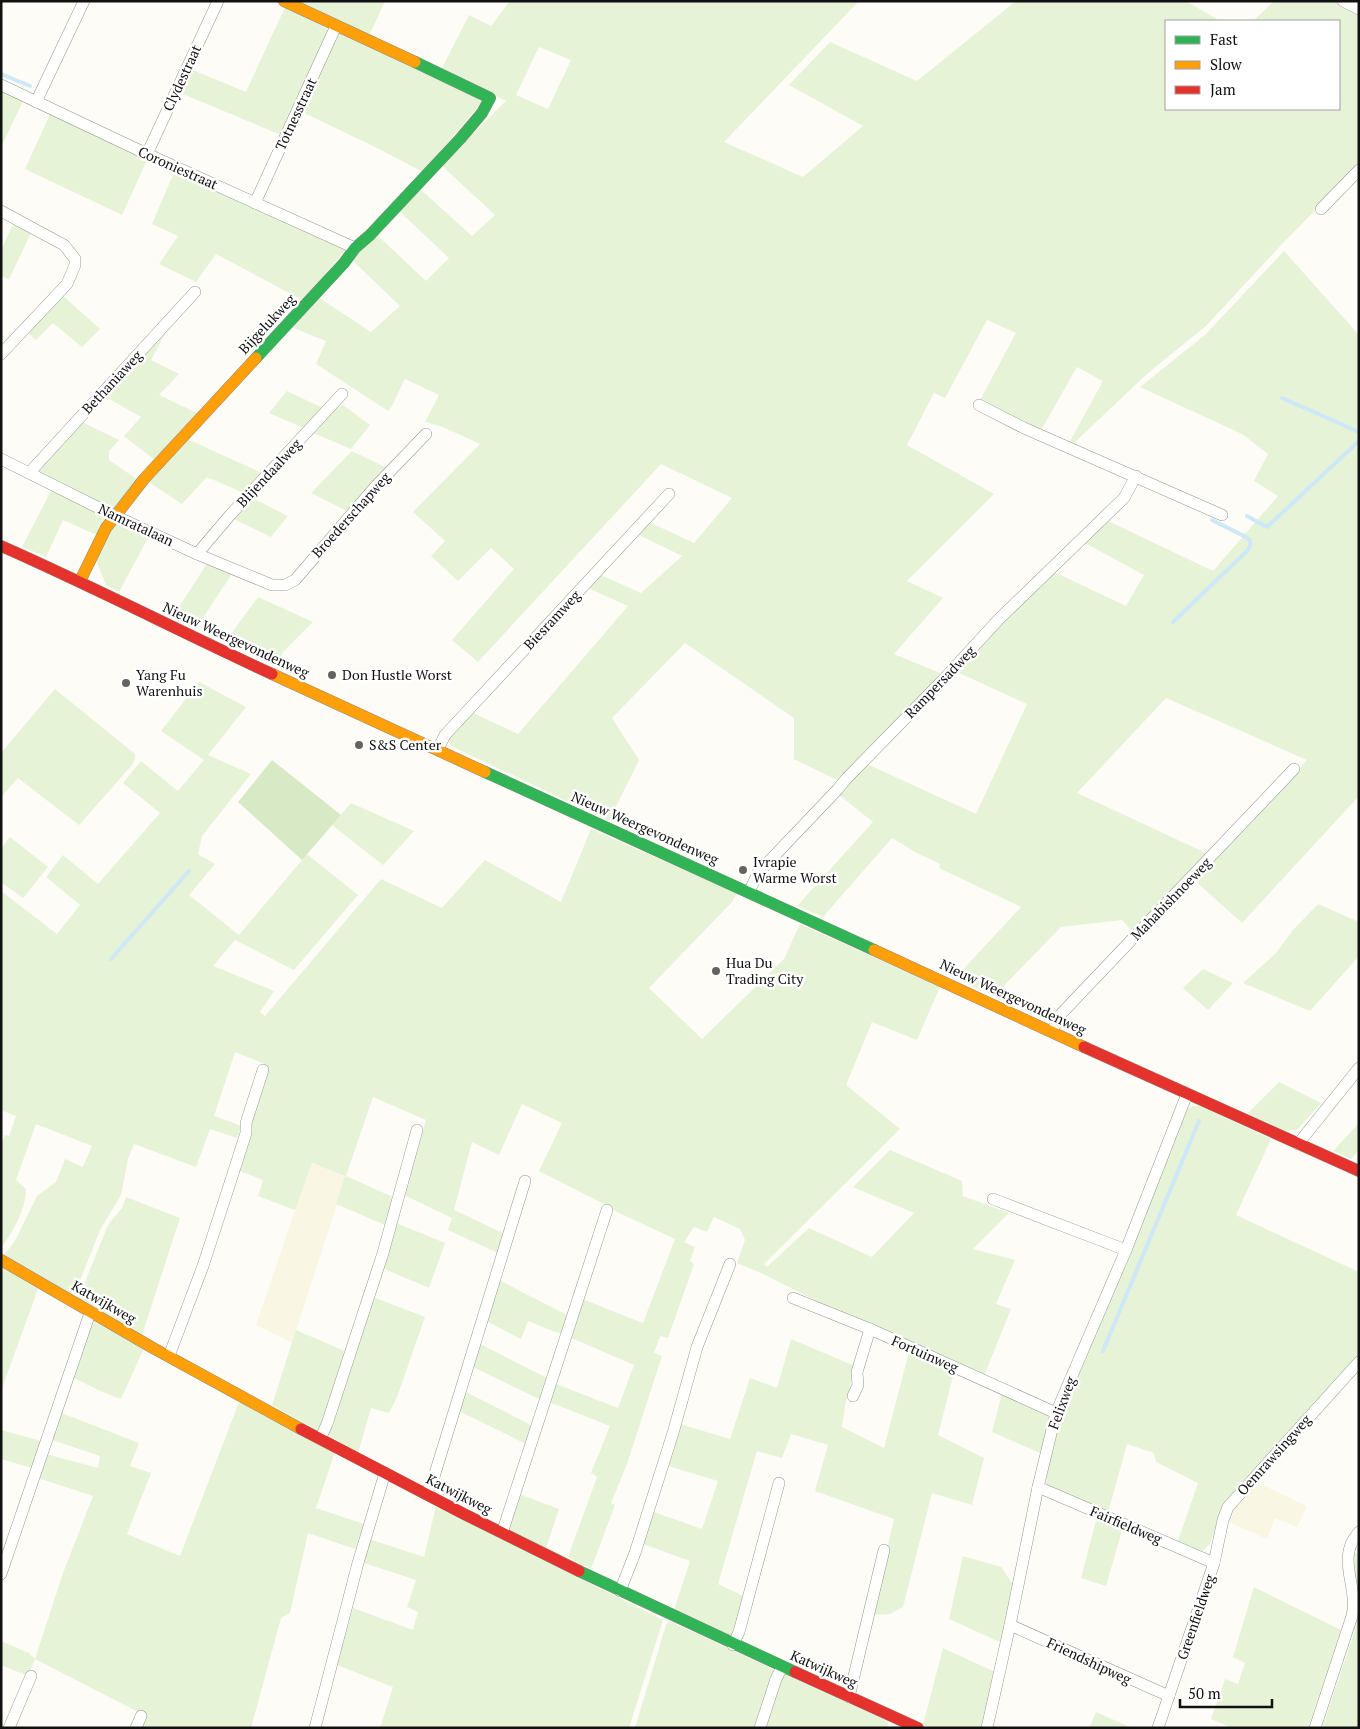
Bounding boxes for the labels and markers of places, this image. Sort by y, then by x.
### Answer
place label: Yang Fu Warenhuis [136,665,203,700]
place label: Don Hustle Worst [342,665,453,684]
marker: Don Hustle Worst [326,669,338,681]
marker: Yang Fu Warenhuis [120,677,132,689]
place label: S&S Center [369,735,442,754]
marker: S&S Center [353,739,365,751]
place label: Ivrapie Warme Worst [753,852,837,887]
marker: Ivrapie Warme Worst [737,864,749,876]
place label: Hua Du Trading City [726,953,804,988]
marker: Hua Du Trading City [710,965,722,977]

